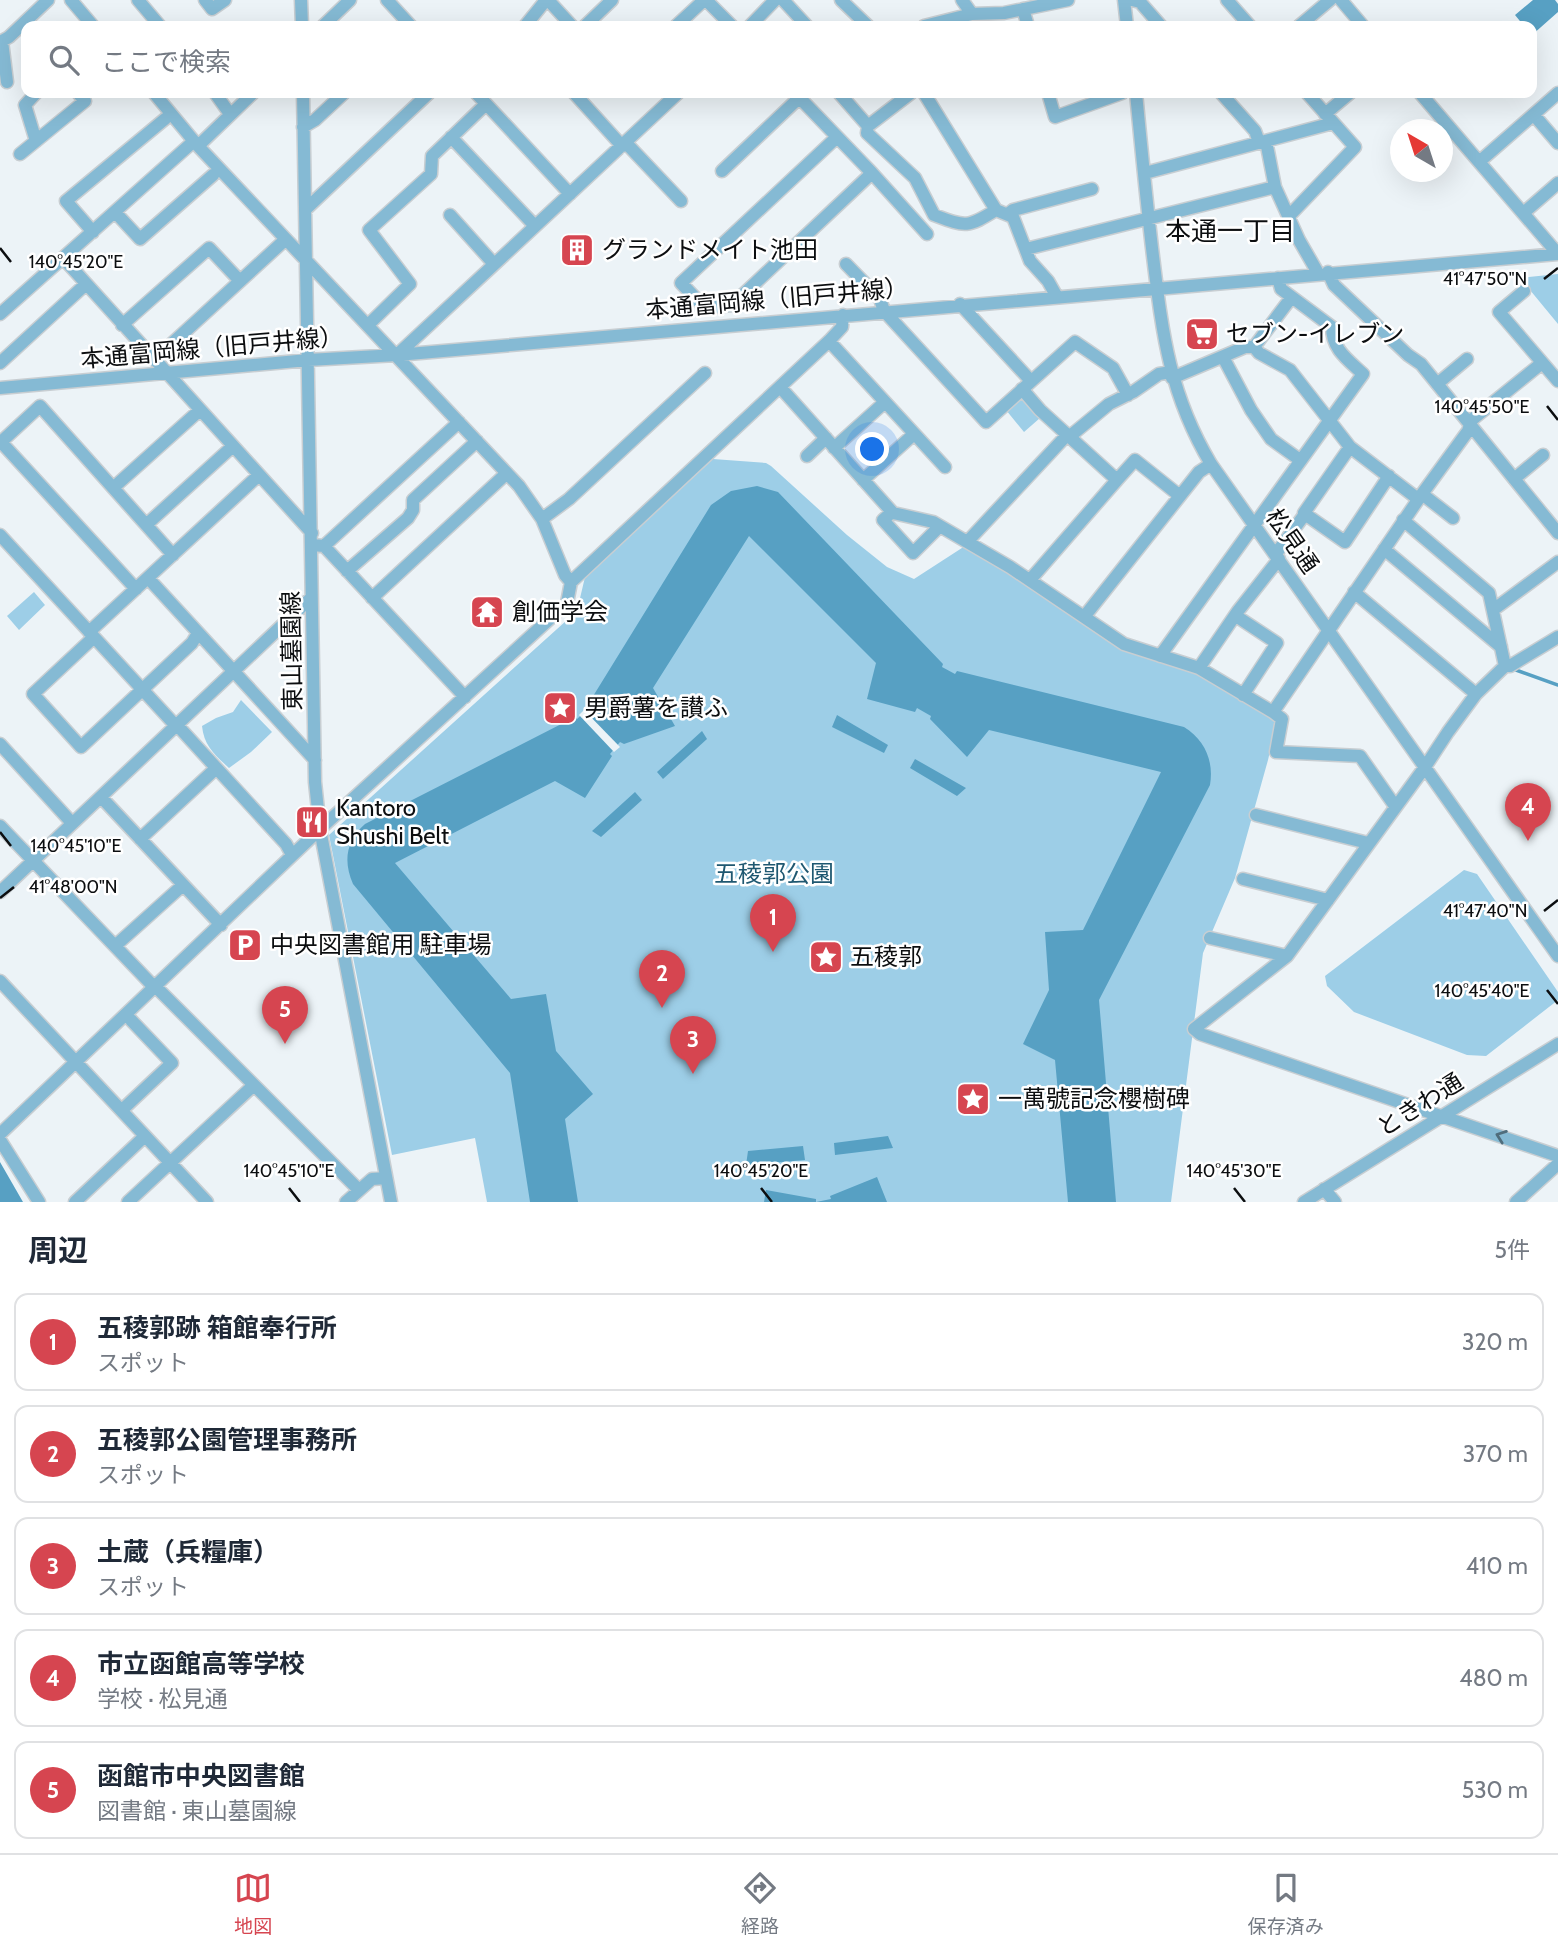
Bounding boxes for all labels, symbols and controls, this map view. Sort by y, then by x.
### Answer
search box [21,21,1537,98]
icon: search [45,41,83,79]
text: ここで検索 [101,46,231,78]
north arrow [1390,119,1453,182]
district label: 本通一丁目 [1165,215,1295,247]
building icon: グランドメイト池田 [558,231,596,269]
place label: グランドメイト池田 [602,235,818,264]
text: 140°45'20"E [29,251,123,273]
text: 41°47'50"N [1443,268,1527,290]
street label: 本通富岡線（旧戸井線） [644,273,910,324]
supermarket icon: セブン-イレブン [1183,315,1221,353]
place label: セブン-イレブン [1226,319,1404,348]
street label: 本通富岡線（旧戸井線） [79,322,345,373]
text: 140°45'50"E [1435,396,1529,418]
your location [855,432,889,466]
street label: 松見通 [1260,503,1325,579]
street label: 東山墓園線 [276,591,307,711]
temple icon: 創価学会 [468,593,506,631]
place label: 創価学会 [512,597,608,626]
place icon: 男爵薯を讃ふ [541,689,579,727]
place label: 男爵薯を讃ふ [584,693,728,722]
pin: 4 [1505,783,1551,841]
place label: Kantoro Shushi Belt [336,793,449,850]
restaurant icon: Kantoro Shushi Belt [293,803,331,841]
text: 140°45'10"E [30,835,122,857]
park label: 五稜郭公園 [714,859,834,888]
text: 41°48'00"N [28,876,118,898]
pin: 1 [750,894,796,952]
text: 41°47'40"N [1443,900,1527,922]
parking icon: 中央図書館用 駐車場 [226,926,264,964]
place label: 中央図書館用 駐車場 [270,930,491,959]
place icon: 五稜郭 [807,938,845,976]
place label: 五稜郭 [850,942,922,971]
pin: 2 [639,950,685,1008]
text: 140°45'40"E [1434,980,1530,1002]
pin: 5 [262,986,308,1044]
pin: 3 [670,1016,716,1074]
street label: ときわ通 [1371,1067,1468,1142]
place icon: 一萬號記念櫻樹碑 [954,1080,992,1118]
place label: 一萬號記念櫻樹碑 [998,1084,1190,1113]
one-way arrow [1495,1130,1507,1144]
text: 140°45'10"E [243,1160,335,1182]
text: 140°45'20"E [714,1160,808,1182]
text: 140°45'30"E [1187,1160,1281,1182]
text: 周辺 [28,1232,88,1269]
text: 5件 [1495,1236,1530,1264]
text: 五稜郭跡 箱館奉行所 [97,1312,337,1344]
text: 1 [49,1328,57,1356]
text: 320 m [1462,1328,1528,1356]
text: スポット [97,1349,189,1377]
text: 五稜郭公園管理事務所 [97,1424,357,1456]
text: 2 [47,1440,59,1468]
text: 370 m [1463,1440,1528,1468]
text: スポット [97,1461,189,1489]
text: 土蔵（兵糧庫） [97,1536,279,1568]
text: 3 [47,1552,59,1580]
text: 410 m [1466,1552,1528,1580]
text: スポット [97,1573,189,1601]
text: 市立函館高等学校 [97,1648,305,1680]
text: 4 [46,1664,60,1692]
text: 480 m [1459,1664,1528,1692]
text: 学校 · 松見通 [97,1685,228,1713]
text: 函館市中央図書館 [97,1760,305,1792]
text: 5 [47,1776,59,1804]
text: 530 m [1462,1776,1528,1804]
text: 図書館 · 東山墓園線 [97,1797,297,1825]
tab: 地図 [234,1869,272,1938]
tab: 経路 [741,1869,779,1938]
tab: 保存済み [1248,1869,1324,1938]

